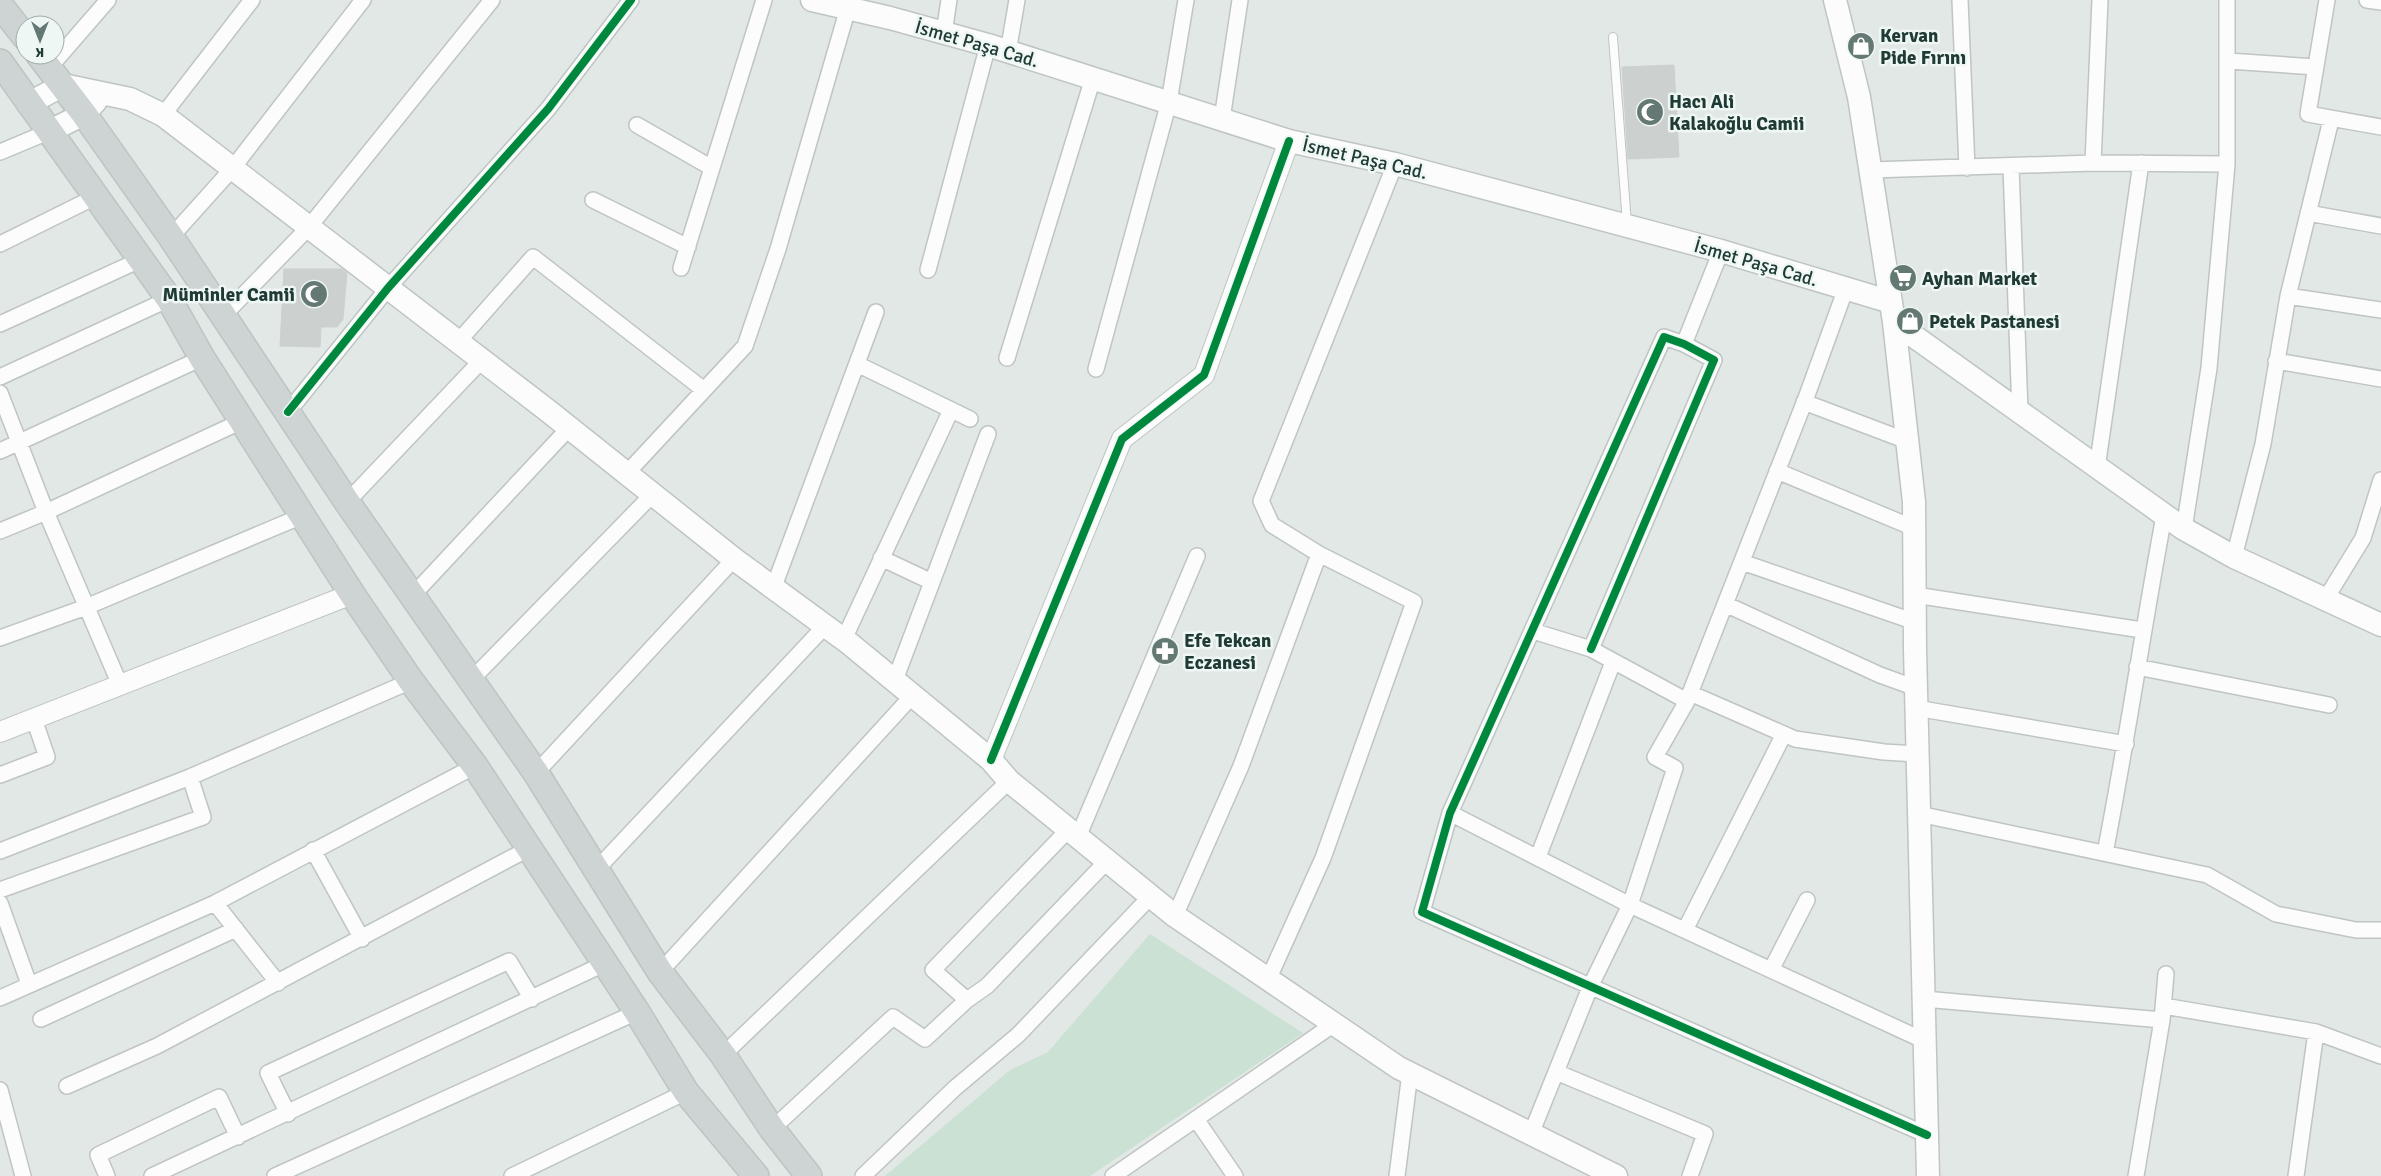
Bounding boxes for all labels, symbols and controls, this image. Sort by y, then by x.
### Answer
north arrow [15,15,65,65]
street label: İsmet Paşa Cad. [912,15,1041,73]
place label: Kervan Pide Fırını [1880,24,1966,70]
shop icon: Kervan Pide Fırını [1846,31,1876,61]
text: K [35,44,44,61]
place label: Hacı Ali Kalakoğlu Camii [1669,90,1804,136]
mosque icon: Hacı Ali Kalakoğlu Camii [1635,97,1665,127]
street label: İsmet Paşa Cad. [1300,133,1430,185]
street label: İsmet Paşa Cad. [1691,234,1820,292]
supermarket icon: Ayhan Market [1888,263,1918,293]
place label: Ayhan Market [1922,267,2037,291]
mosque icon: Müminler Camii [299,279,329,309]
place label: Müminler Camii [162,283,295,307]
shop icon: Petek Pastanesi [1895,306,1925,336]
place label: Petek Pastanesi [1929,310,2060,334]
place label: Efe Tekcan Eczanesi [1184,629,1272,675]
pharmacy icon: Efe Tekcan Eczanesi [1150,636,1180,666]

